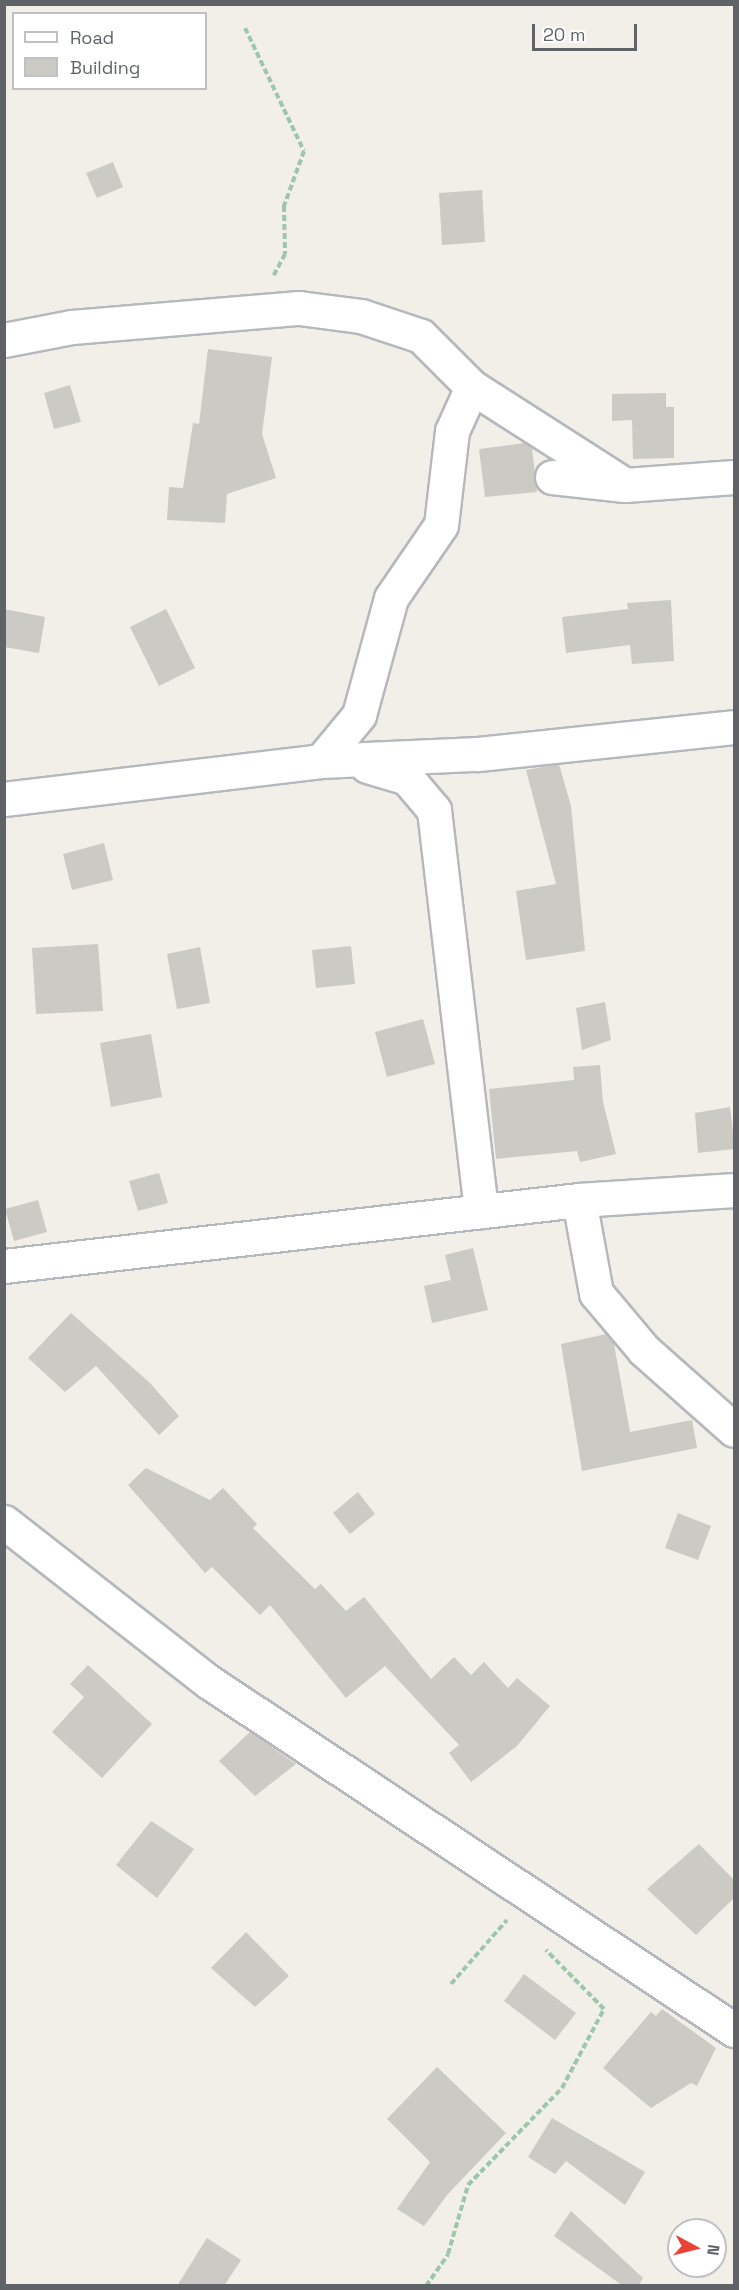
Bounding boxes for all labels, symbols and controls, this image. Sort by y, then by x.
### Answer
legend [12,12,207,90]
scale bar [535,12,640,50]
text: 20 m [543,23,586,46]
text: Road [70,26,114,49]
text: Building [70,56,140,79]
north arrow [667,2218,727,2278]
text: N [702,2243,724,2257]

